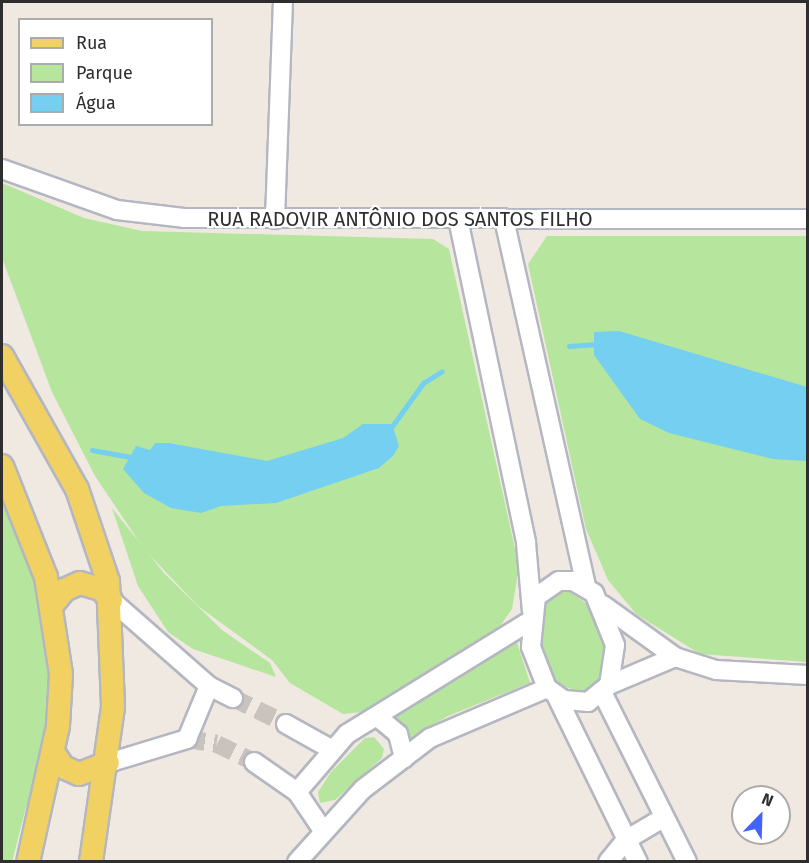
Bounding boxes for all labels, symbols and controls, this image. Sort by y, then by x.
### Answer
legend [18,18,213,126]
text: Rua [76,32,107,54]
text: Parque [76,62,133,84]
text: Água [76,92,116,114]
street label: RUA RADOVIR ANTÔNIO DOS SANTOS FILHO [207,207,593,231]
north arrow [731,785,791,845]
text: N [759,789,776,811]

